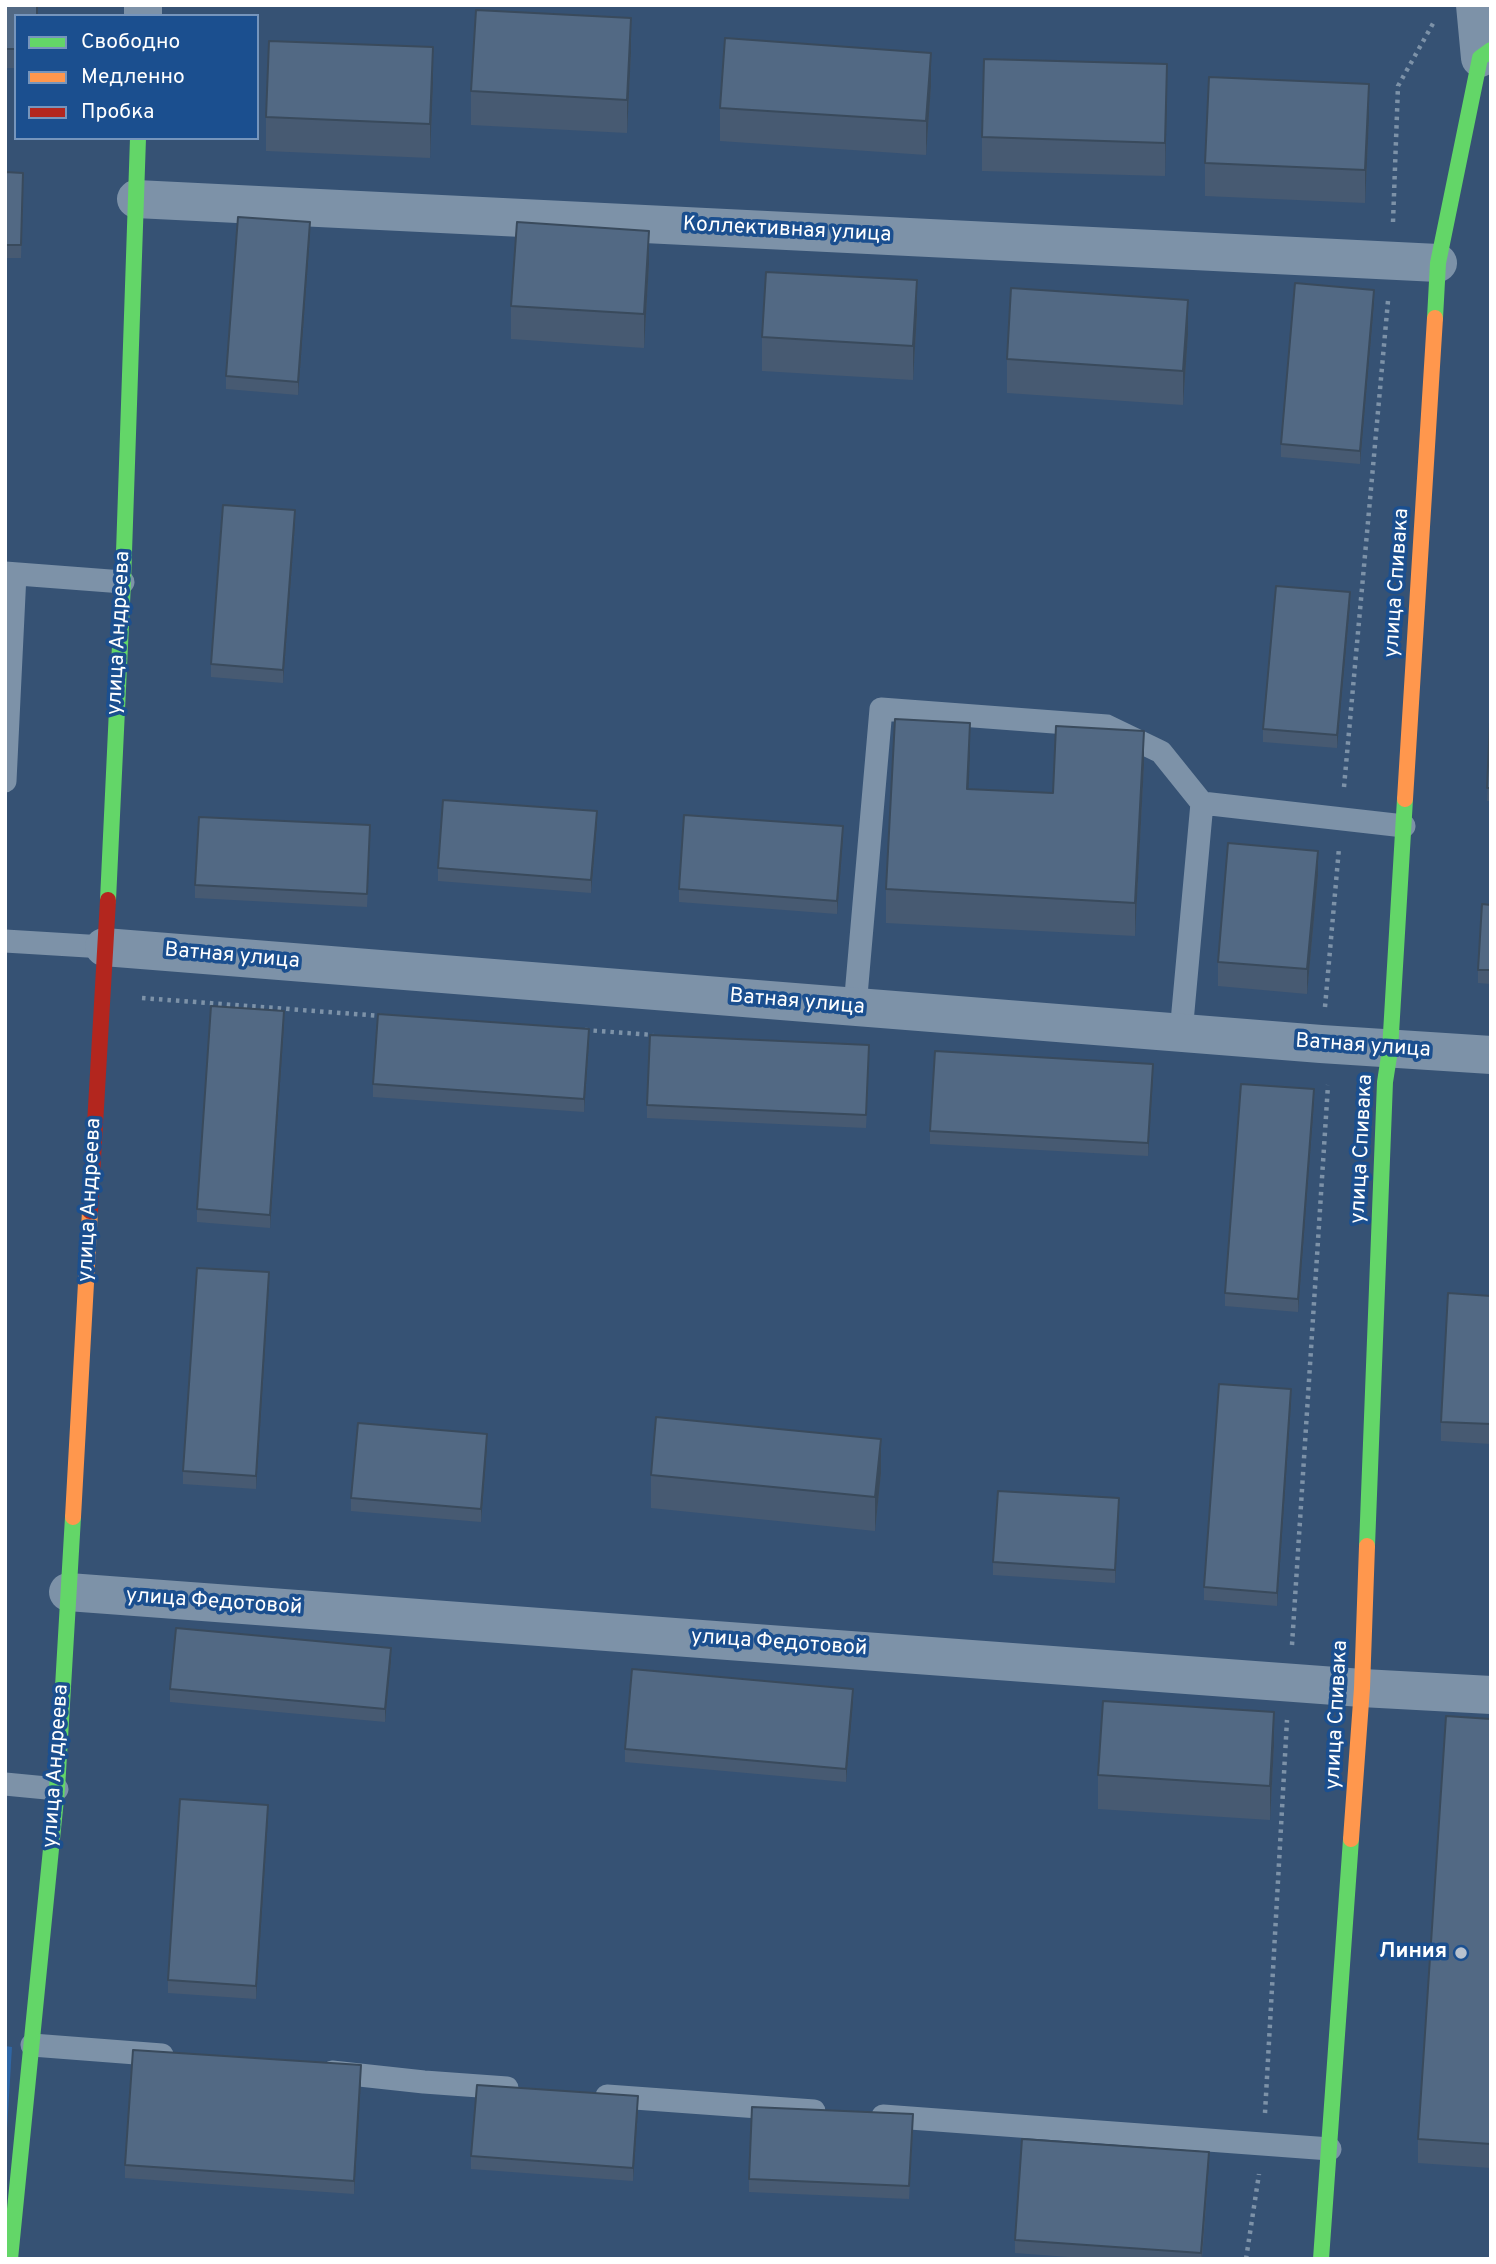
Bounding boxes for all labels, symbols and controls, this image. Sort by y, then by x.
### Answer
legend [14,14,259,140]
text: Свободно [81,29,180,56]
text: Медленно [81,64,185,91]
text: Пробка [81,99,154,126]
street label: Коллективная улица [682,213,892,249]
street label: улица Спивака [1380,507,1416,659]
street label: улица Андреева [103,550,137,716]
street label: Ватная улица [163,939,301,975]
street label: Ватная улица [728,985,866,1021]
street label: Ватная улица [1294,1030,1432,1064]
street label: улица Спивака [1346,1074,1380,1224]
street label: улица Андреева [74,1117,108,1283]
street label: улица Федотовой [125,1584,303,1622]
street label: улица Федотовой [690,1625,868,1663]
street label: улица Спивака [1321,1640,1355,1790]
street label: улица Андреева [39,1683,75,1849]
place label: Линия [1379,1940,1447,1966]
marker: Линия [1453,1945,1469,1961]

